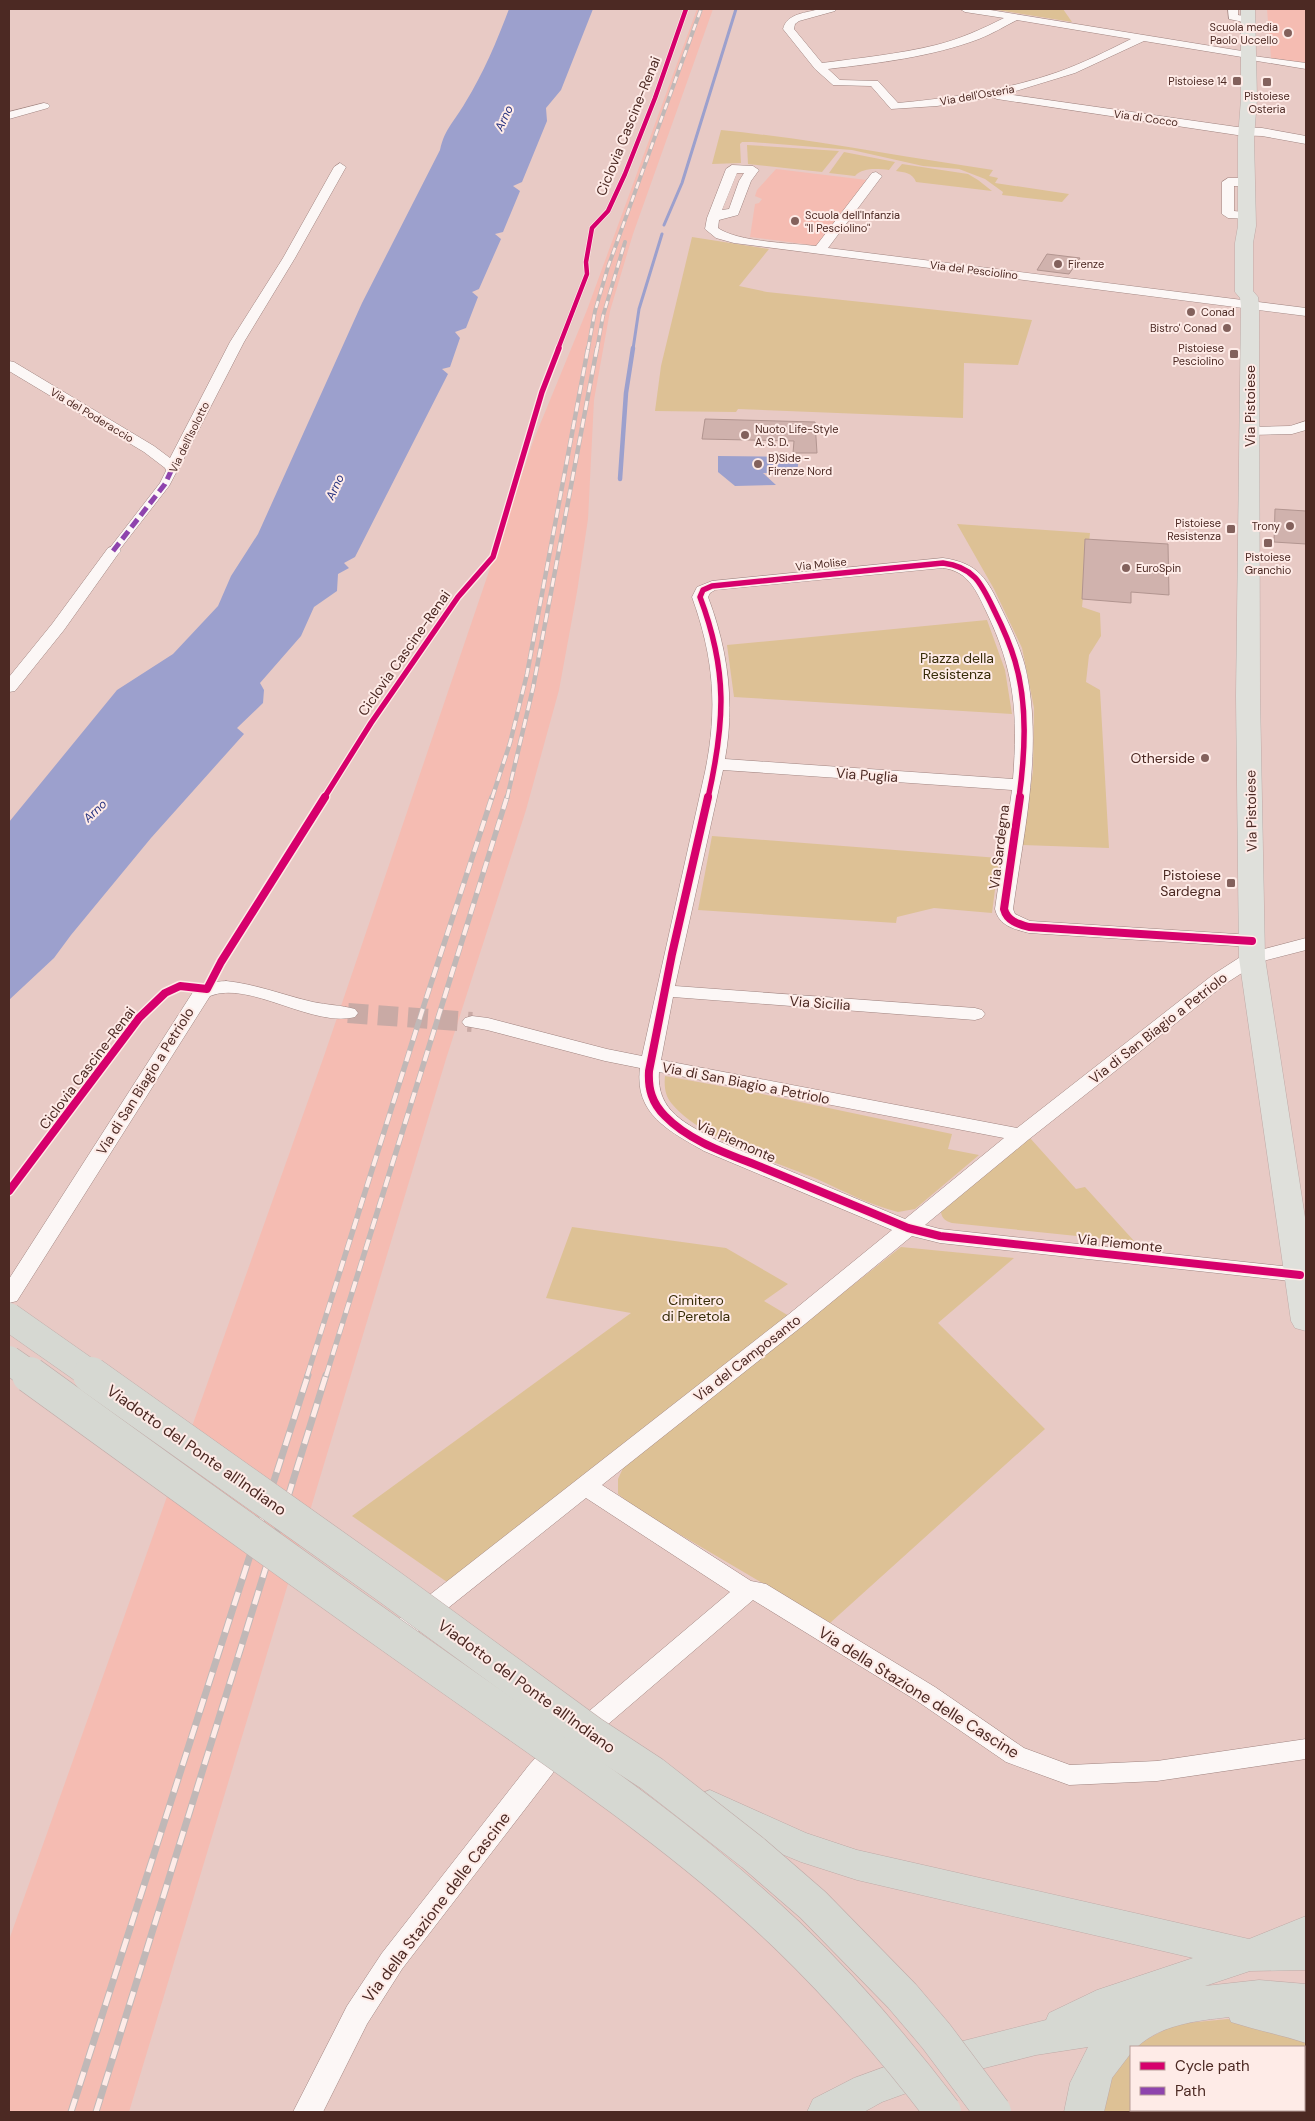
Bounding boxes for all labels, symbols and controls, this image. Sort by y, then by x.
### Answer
place label: Scuola media Paolo Uccello [1210,20,1278,47]
marker: Scuola media Paolo Uccello [1282,27,1294,39]
street label: Ciclovia Cascine-Renai [592,54,664,198]
place label: Pistoiese 14 [1168,74,1227,88]
marker: Pistoiese 14 [1231,75,1243,87]
marker: Pistoiese Osteria [1261,76,1273,88]
street label: Via dell'Osteria [939,82,1015,108]
place label: Pistoiese Osteria [1244,89,1290,116]
water label: Arno [491,103,517,134]
street label: Via di Cocco [1113,107,1179,129]
place label: Scuola dell'Infanzia "Il Pesciolino" [805,208,900,235]
marker: Scuola dell'Infanzia "Il Pesciolino" [789,215,801,227]
place label: Firenze [1068,257,1104,271]
street label: Via del Pesciolino [929,258,1019,282]
marker: Firenze [1052,258,1064,270]
place label: Conad [1201,305,1235,319]
marker: Conad [1185,306,1197,318]
place label: Bistro' Conad [1150,321,1217,335]
marker: Bistro' Conad [1221,322,1233,334]
place label: Pistoiese Pesciolino [1173,341,1224,368]
marker: Pistoiese Pesciolino [1228,348,1240,360]
street label: Via Pistoiese [1241,365,1259,447]
street label: Via del Poderaccio [48,385,136,445]
street label: Via dell'Isolotto [166,399,212,475]
place label: Nuoto Life-Style A. S. D. [755,422,838,449]
marker: Nuoto Life-Style A. S. D. [739,429,751,441]
place label: B)Side - Firenze Nord [768,451,832,478]
marker: B)Side - Firenze Nord [752,458,764,470]
water label: Arno [322,472,348,503]
place label: Pistoiese Resistenza [1167,516,1221,543]
place label: Trony [1252,519,1280,533]
marker: Trony [1284,520,1296,532]
marker: Pistoiese Resistenza [1225,523,1237,535]
marker: Pistoiese Granchio [1262,537,1274,549]
place label: Pistoiese Granchio [1245,550,1291,577]
street label: Via Molise [795,554,847,574]
place label: EuroSpin [1136,561,1181,575]
marker: EuroSpin [1120,562,1132,574]
street label: Ciclovia Cascine-Renai [354,587,454,719]
park label: Piazza della Resistenza [920,649,994,683]
place label: Otherside [1130,749,1195,767]
marker: Otherside [1199,752,1211,764]
street label: Via Puglia [835,764,899,786]
street label: Via Pistoiese [1241,770,1261,852]
water label: Arno [79,796,110,827]
street label: Via Sardegna [985,804,1013,890]
place label: Pistoiese Sardegna [1160,866,1221,900]
marker: Pistoiese Sardegna [1225,877,1237,889]
street label: Via di San Biagio a Petriolo [1085,968,1231,1088]
street label: Via Sicilia [789,992,851,1014]
street label: Ciclovia Cascine-Renai [35,1003,139,1133]
street label: Via di San Biagio a Petriolo [92,1004,198,1158]
street label: Via di San Biagio a Petriolo [661,1058,831,1108]
street label: Via Piemonte [693,1115,779,1167]
street label: Via Piemonte [1077,1230,1164,1256]
park label: Cimitero di Peretola [662,1291,730,1325]
street label: Via del Camposanto [690,1311,804,1405]
street label: Viadotto del Ponte all'Indiano [103,1380,291,1521]
street label: Viadotto del Ponte all'Indiano [434,1615,620,1758]
street label: Via della Stazione delle Cascine [814,1622,1023,1763]
street label: Via della Stazione delle Cascine [358,1808,515,2007]
legend [1130,2046,1305,2111]
text: Cycle path [1175,2056,1250,2076]
text: Path [1175,2081,1206,2101]

